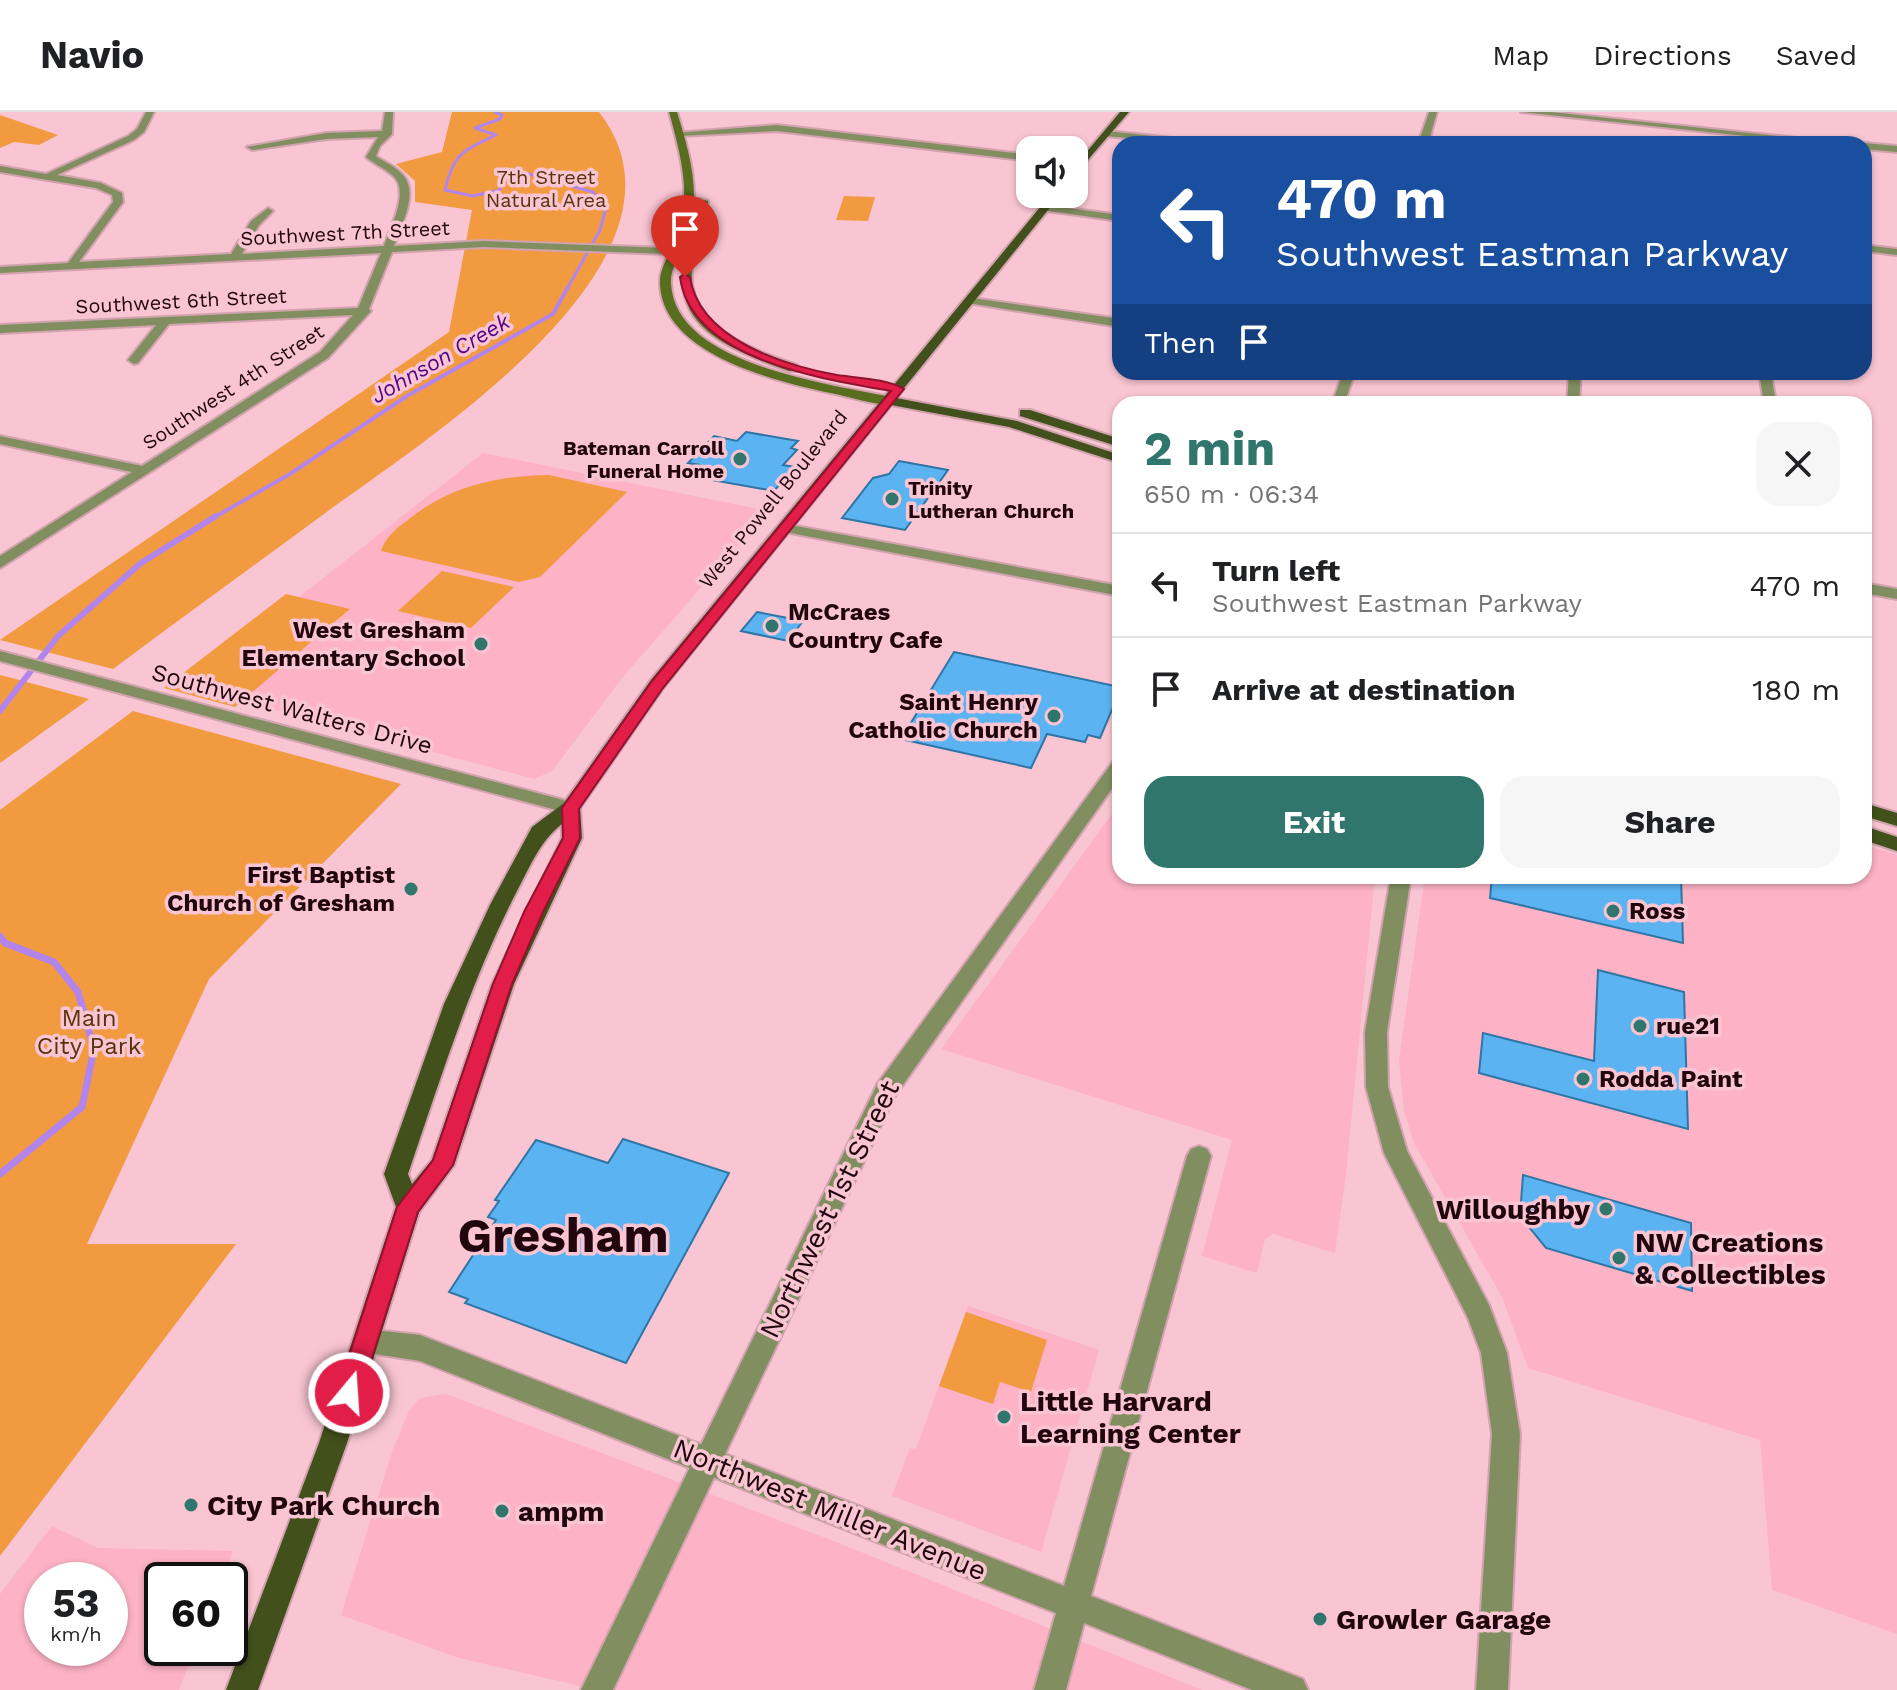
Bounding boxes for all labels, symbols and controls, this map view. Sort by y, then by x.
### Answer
text: Navio [40,33,144,77]
text: Map [1492,39,1549,72]
text: Directions [1593,39,1732,72]
text: Saved [1776,39,1857,72]
map controls [1016,136,1088,208]
button: sound [1016,136,1088,208]
park label: 7th Street Natural Area [486,165,606,212]
text: 470 m [1276,166,1447,232]
icon: left [1144,168,1248,272]
pin [651,195,719,277]
icon: arrive [663,207,707,251]
street label: Southwest 7th Street [240,215,451,250]
text: Southwest Eastman Parkway [1276,233,1788,275]
street label: Southwest 6th Street [75,283,288,319]
water label: Johnson Creek [366,308,515,408]
street label: Southwest 4th Street [138,319,329,455]
icon: arrive [1232,320,1276,364]
text: Then [1144,325,1216,360]
street label: West Powell Boulevard [694,405,852,593]
text: 2 min [1144,420,1275,477]
button: close [1756,422,1840,506]
place label: Bateman Carroll Funeral Home [563,436,724,483]
marker: Bateman Carroll Funeral Home [731,450,749,468]
place label: Trinity Lutheran Church [908,476,1074,523]
text: 650 m · 06:34 [1144,479,1319,509]
marker: Trinity Lutheran Church [883,490,901,508]
text: Turn left [1212,553,1340,588]
icon: left [1144,563,1188,607]
text: 470 m [1749,568,1840,603]
text: Southwest Eastman Parkway [1212,588,1582,618]
place label: McCraes Country Cafe [788,598,943,654]
place label: West Gresham Elementary School [241,616,465,672]
marker: McCraes Country Cafe [763,617,781,635]
marker: West Gresham Elementary School [472,635,490,653]
street label: Southwest Walters Drive [149,658,435,760]
icon: arrive [1144,667,1188,711]
text: Arrive at destination [1212,672,1516,707]
text: 180 m [1752,672,1840,707]
place label: Saint Henry Catholic Church [848,688,1038,744]
marker: Saint Henry Catholic Church [1045,707,1063,725]
button: Exit [1144,776,1484,868]
button: Share [1500,776,1840,868]
place label: First Baptist Church of Gresham [167,861,396,917]
marker: First Baptist Church of Gresham [402,880,420,898]
place label: Ross [1629,897,1686,925]
marker: Ross [1604,902,1622,920]
park label: Main City Park [37,1004,142,1060]
place label: rue21 [1656,1012,1720,1040]
marker: rue21 [1631,1017,1649,1035]
place label: Rodda Paint [1599,1065,1743,1093]
marker: Rodda Paint [1574,1070,1592,1088]
street label: Northwest 1st Street [753,1075,906,1343]
place label: Willoughby [1436,1193,1590,1226]
marker: Willoughby [1597,1200,1615,1218]
district label: Gresham [457,1207,669,1264]
place label: NW Creations & Collectibles [1635,1226,1826,1291]
marker: NW Creations & Collectibles [1610,1249,1628,1267]
position arrow [307,1351,391,1435]
place label: Little Harvard Learning Center [1020,1385,1241,1450]
marker: Little Harvard Learning Center [995,1408,1013,1426]
street label: Northwest Miller Avenue [669,1431,991,1587]
place label: City Park Church [207,1489,440,1522]
place label: ampm [518,1495,604,1528]
marker: City Park Church [182,1496,200,1514]
marker: ampm [493,1502,511,1520]
speed limit sign: 60 [144,1562,248,1666]
text: 53 [52,1580,100,1627]
place label: Growler Garage [1336,1603,1551,1636]
marker: Growler Garage [1311,1610,1329,1628]
text: km/h [50,1622,102,1646]

